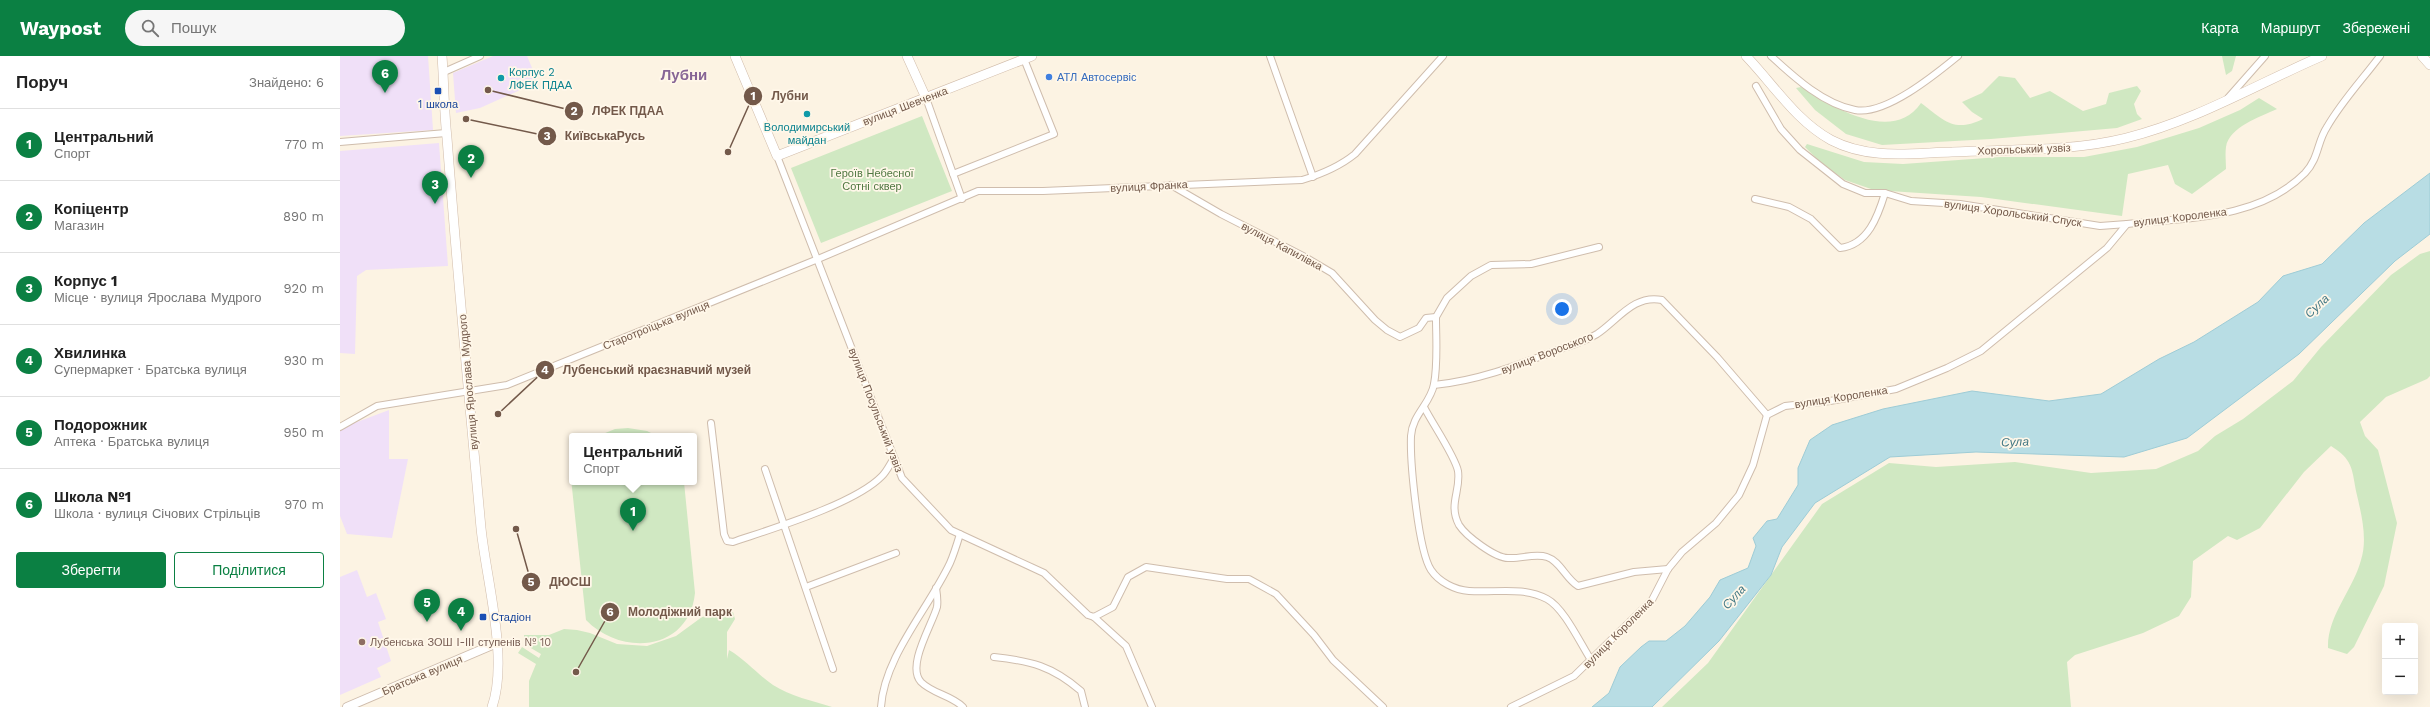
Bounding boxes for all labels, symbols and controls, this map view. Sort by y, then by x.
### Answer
search box [125,10,405,46]
text: Waypost [20,17,101,40]
icon: search [139,17,161,39]
text: Пошук [171,19,216,37]
text: Карта [2201,20,2239,36]
text: Маршрут [2261,20,2320,36]
text: Збережені [2342,20,2410,36]
pin: 6 [372,60,398,93]
place label: Корпус 2 ЛФЕК ПДАА [509,66,573,92]
district label: Лубни [661,66,707,84]
place label: АТЛ Автосервіс [1057,71,1137,84]
text: Поруч [16,72,68,92]
marker: АТЛ Автосервіс [1044,72,1054,82]
marker: Корпус 2 ЛФЕК ПДАА [496,73,506,83]
text: Знайдено: 6 [249,75,324,90]
callout: Лубни [743,84,816,108]
street label: вулиця Шевченка [861,84,950,129]
marker: 1 школа [433,86,443,96]
text: 1 [750,89,756,103]
text: Лубни [771,89,809,103]
place label: 1 школа [418,98,459,111]
callout: ЛФЕК ПДАА [564,99,672,123]
text: 2 [570,104,578,118]
text: ЛФЕК ПДАА [592,104,664,118]
marker: Володимирський майдан [802,109,812,119]
place label: Володимирський майдан [764,121,850,147]
callout: КиївськаРусь [537,124,653,148]
text: Центральний [54,128,154,146]
text: 3 [543,129,551,143]
text: КиївськаРусь [565,129,645,143]
text: 1 [26,137,32,152]
text: 770 m [285,137,324,152]
street label: Хорольський узвіз [1977,141,2071,158]
pin: 2 [458,145,484,178]
text: Спорт [54,146,91,161]
park label: Героїв Небесної Сотні сквер [830,167,914,193]
pin: 3 [422,171,448,204]
street label: вулиця Франка [1110,178,1189,195]
street label: вулиця Хорольський Спуск [1943,197,2083,230]
text: Копіцентр [54,200,129,218]
street label: вулиця Короленка [2133,205,2228,230]
text: 2 [25,209,33,224]
text: 890 m [283,209,324,224]
text: Магазин [54,218,104,233]
street label: вулиця Капилівка [1239,220,1325,274]
text: Корпус 1 [54,272,118,290]
text: 3 [25,281,33,296]
text: 920 m [283,281,324,296]
text: Місце · вулиця Ярослава Мудрого [54,290,262,305]
water label: Сула [2302,291,2332,321]
street label: Старотроїцька вулиця [601,298,711,353]
your location [1552,299,1572,319]
street label: вулиця Ярослава Мудрого [456,314,481,450]
street label: вулиця Вороського [1499,330,1595,377]
text: Хвилинка [54,344,126,362]
street label: вулиця Посульський узвіз [846,346,905,474]
text: 4 [25,353,33,368]
text: 930 m [284,353,324,368]
callout: Лубенський краєзнавчий музей [535,358,759,382]
text: Супермаркет · Братська вулиця [54,362,247,377]
text: 4 [541,363,549,377]
text: Лубенський краєзнавчий музей [563,363,751,377]
street label: вулиця Короленка [1794,384,1889,411]
text: Подорожник [54,416,147,434]
text: 5 [25,425,33,440]
text: 950 m [284,425,324,440]
popup [569,433,697,485]
text: Аптека · Братська вулиця [54,434,209,449]
water label: Сула [2001,435,2029,449]
text: Центральний [583,443,683,461]
text: Спорт [583,461,620,476]
text: Школа №1 [54,488,131,506]
text: 6 [25,497,33,512]
text: 970 m [284,497,324,512]
pin: 1 [620,498,646,531]
text: Школа · вулиця Січових Стрільців [54,506,260,521]
button: Зберегти [16,552,166,588]
button: Поділитися [174,552,324,588]
callout: ДЮСШ [521,570,599,594]
text: 5 [528,575,535,589]
text: ДЮСШ [549,575,591,589]
water label: Сула [1719,582,1749,612]
pin: 5 [414,589,440,622]
street label: вулиця Короленка [1581,595,1657,671]
pin: 4 [448,598,474,631]
callout: Молодіжний парк [600,600,740,624]
text: 6 [606,605,614,619]
text: Молодіжний парк [628,605,733,619]
place label: Стадіон [491,611,531,624]
marker: Стадіон [478,612,488,622]
map controls [2382,623,2418,695]
button: + [2382,623,2418,659]
place label: Лубенська ЗОШ І-ІІІ ступенів № 10 [370,636,551,649]
marker: Лубенська ЗОШ І-ІІІ ступенів № 10 [357,637,367,647]
street label: Братська вулиця [380,653,464,698]
button: − [2382,659,2418,695]

